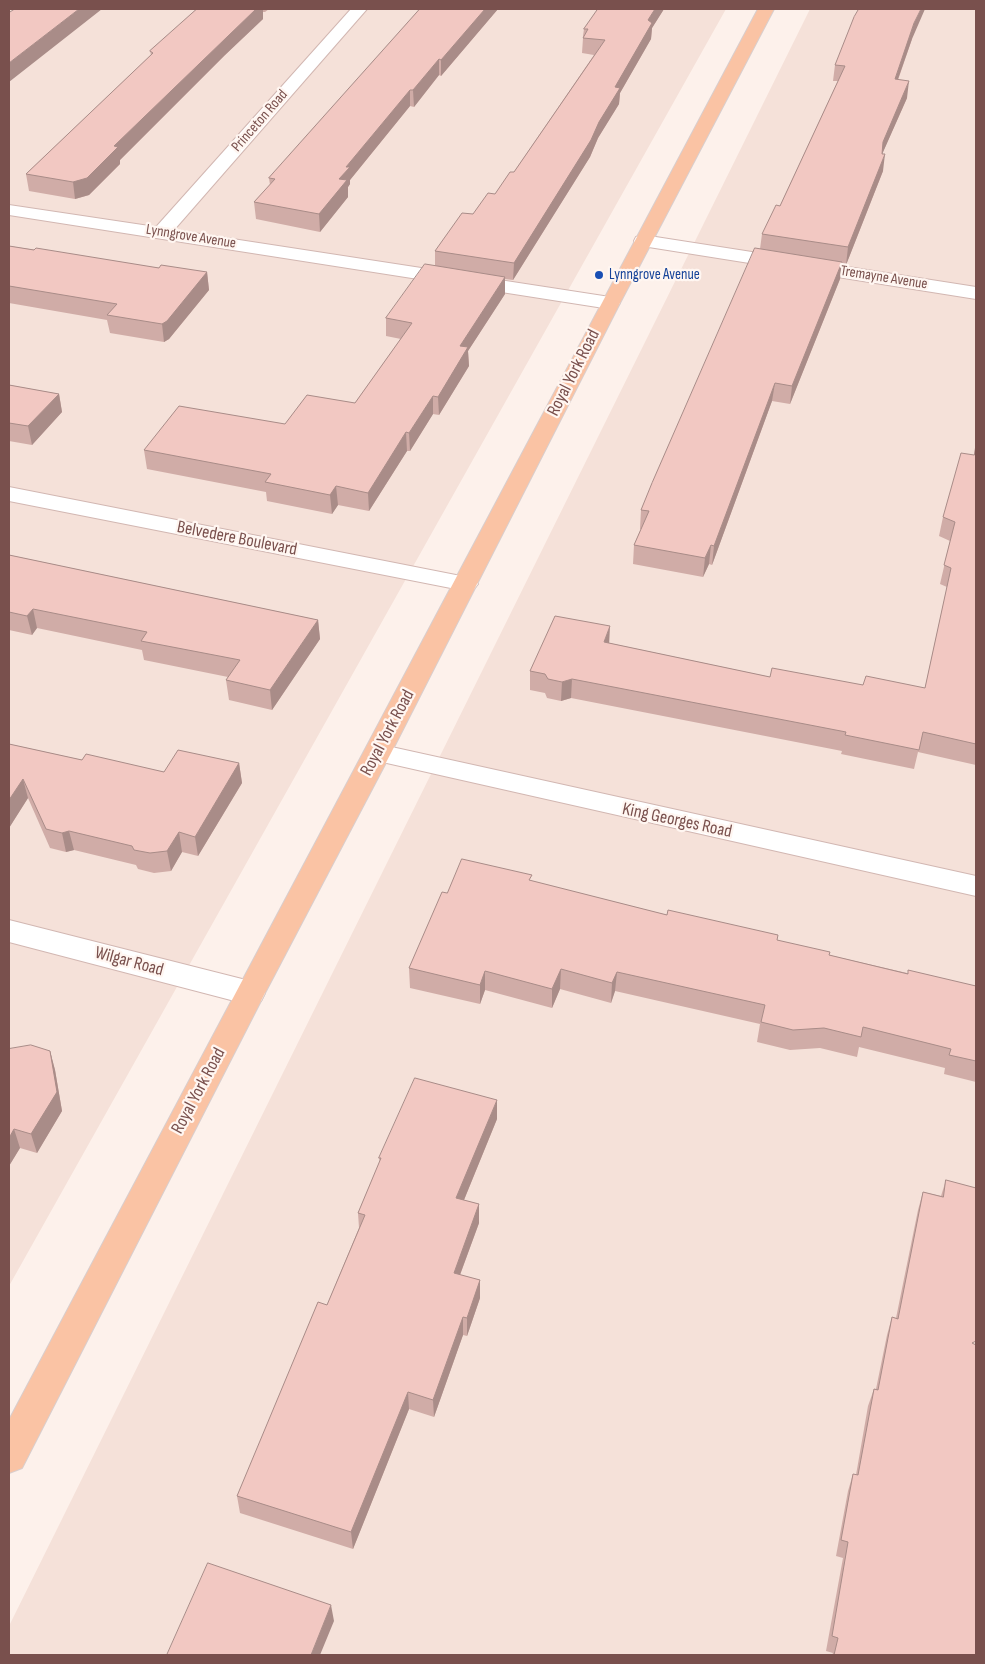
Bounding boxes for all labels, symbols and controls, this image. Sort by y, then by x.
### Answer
street label: Princeton Road [228,86,292,156]
street label: Lynngrove Avenue [145,221,237,253]
street label: Tremayne Avenue [839,262,929,294]
place label: Lynngrove Avenue [609,266,700,284]
marker: Lynngrove Avenue [593,269,605,281]
street label: Royal York Road [543,326,605,420]
street label: Belvedere Boulevard [175,517,299,561]
street label: Royal York Road [356,686,420,780]
street label: King Georges Road [620,799,734,843]
street label: Wilgar Road [92,942,166,982]
street label: Royal York Road [167,1044,231,1138]

